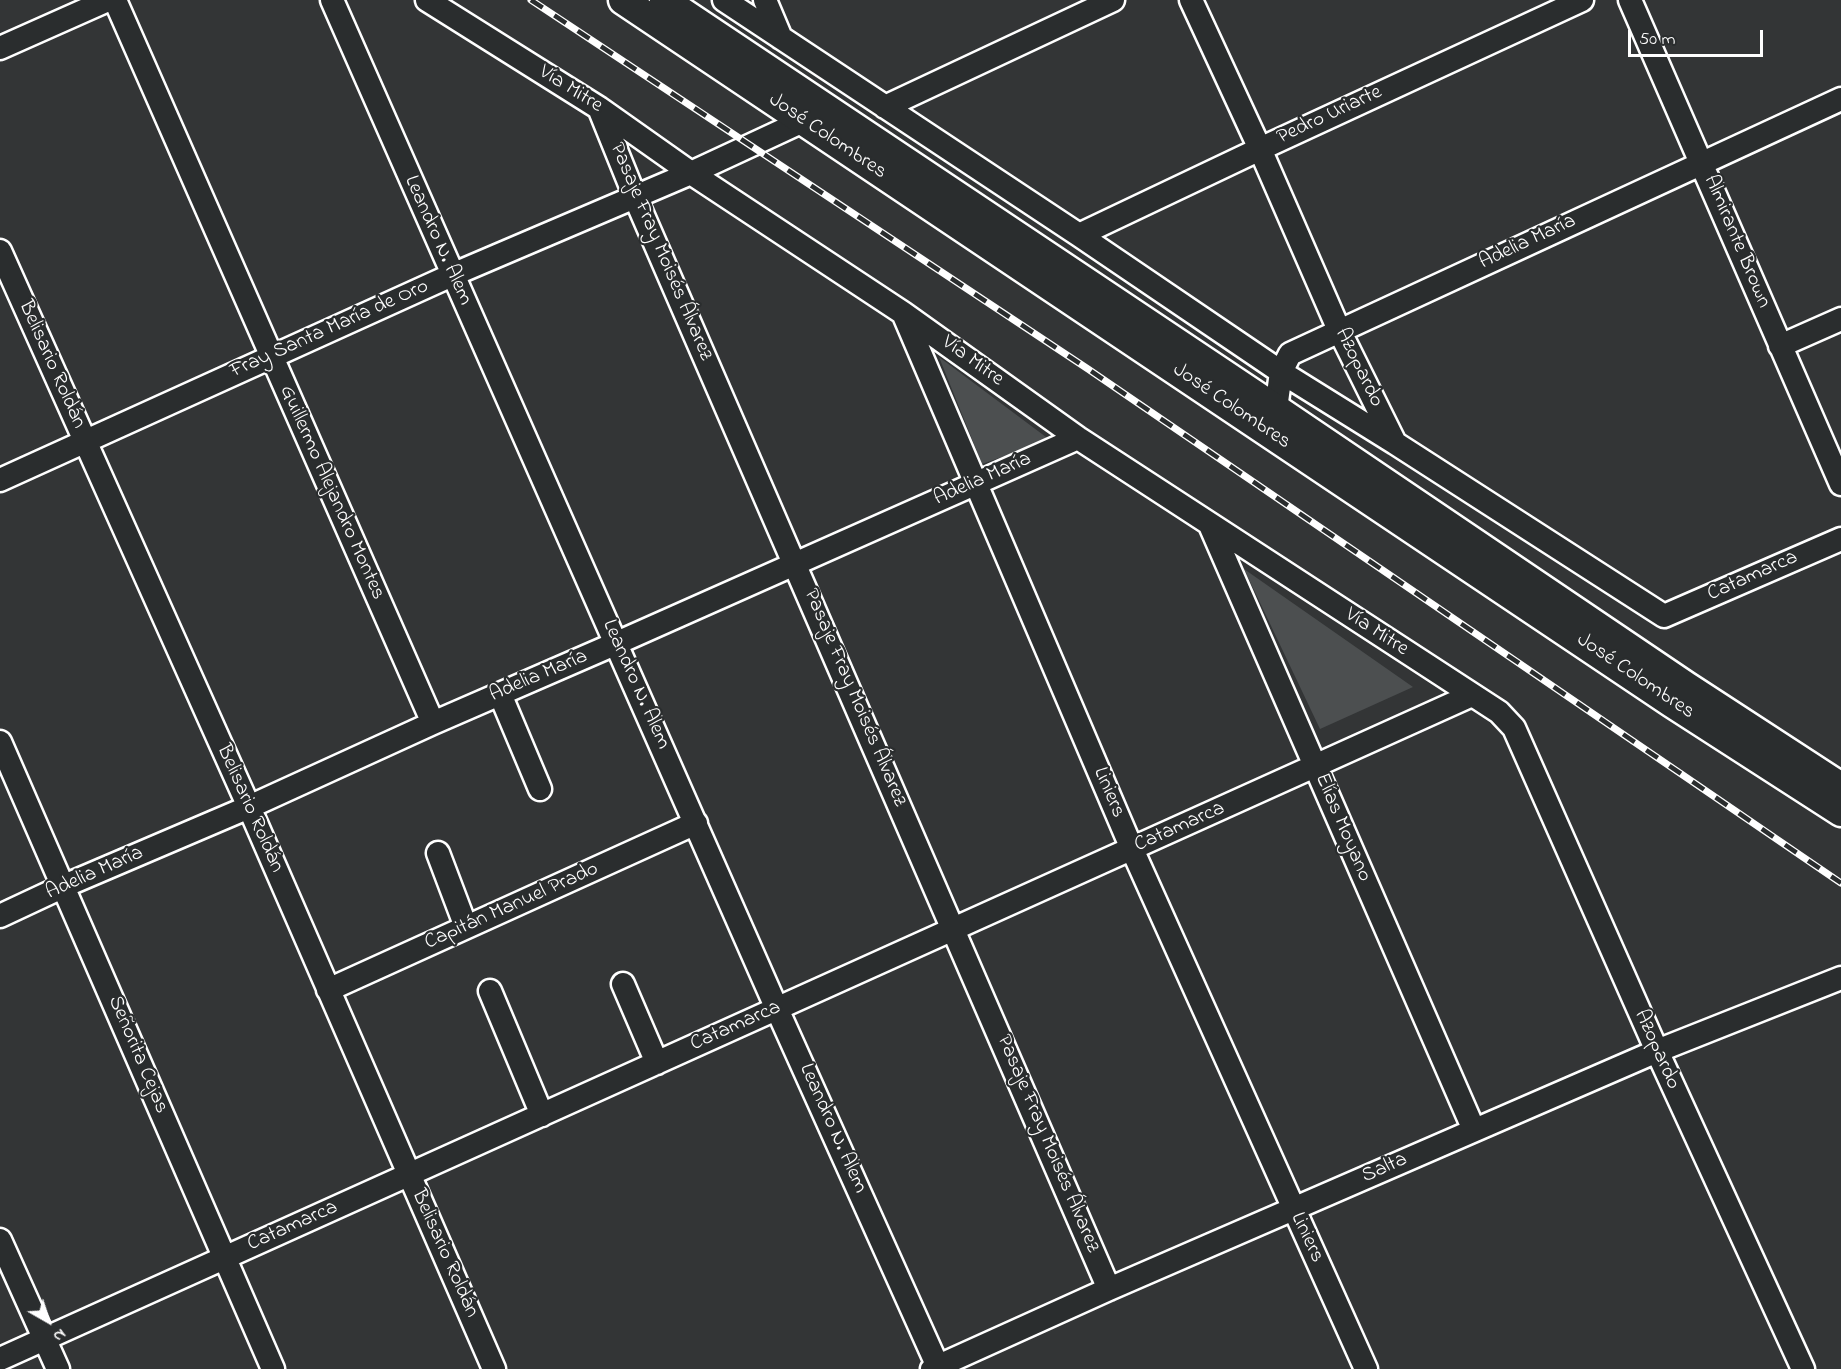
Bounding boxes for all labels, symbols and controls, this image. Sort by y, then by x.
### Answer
scale bar [1631,18,1766,56]
text: 50 m [1639,27,1676,53]
street label: Vía Mitre [533,61,607,119]
street label: Pedro Uriarte [1274,81,1386,151]
street label: José Colombres [763,88,891,186]
street label: Pasaje Fray Moisés Álvarez [603,139,717,365]
street label: Leandro N. Alem [397,172,477,310]
street label: Almirante Brown [1697,172,1775,312]
street label: Adelia María [1476,210,1580,276]
street label: Fray Santa María de Oro [227,275,433,385]
street label: Belisario Roldán [12,297,90,433]
street label: Azopardo [1328,324,1388,412]
street label: Vía Mitre [936,331,1008,393]
street label: José Colombres [1167,358,1295,456]
street label: Guillermo Alejandro Montes [272,382,390,604]
street label: Adelia María [930,447,1036,513]
street label: Catamarca [1704,546,1802,608]
street label: Pasaje Fray Moisés Álvarez [797,585,911,811]
street label: Vía Mitre [1339,603,1413,663]
street label: Leandro N. Alem [595,616,675,754]
street label: José Colombres [1571,628,1699,726]
street label: Adelia María [486,645,592,709]
street label: Belisario Roldán [210,741,288,877]
street label: Liniers [1086,764,1130,822]
street label: Elías Moyano [1308,770,1376,886]
street label: Catamarca [1131,797,1229,859]
street label: Adelia María [42,841,148,907]
street label: Capitán Manuel Prado [421,857,603,957]
street label: Señorita Cejas [101,992,173,1118]
street label: Catamarca [687,996,785,1058]
street label: Azopardo [1627,1006,1685,1094]
street label: Pasaje Fray Moisés Álvarez [990,1031,1104,1257]
street label: Leandro N. Alem [792,1060,872,1198]
street label: Salta [1359,1148,1411,1190]
street label: Belisario Roldán [405,1186,483,1322]
street label: Catamarca [244,1196,342,1258]
street label: Liniers [1284,1209,1328,1267]
north arrow [18,1291,78,1351]
text: N [48,1322,71,1348]

